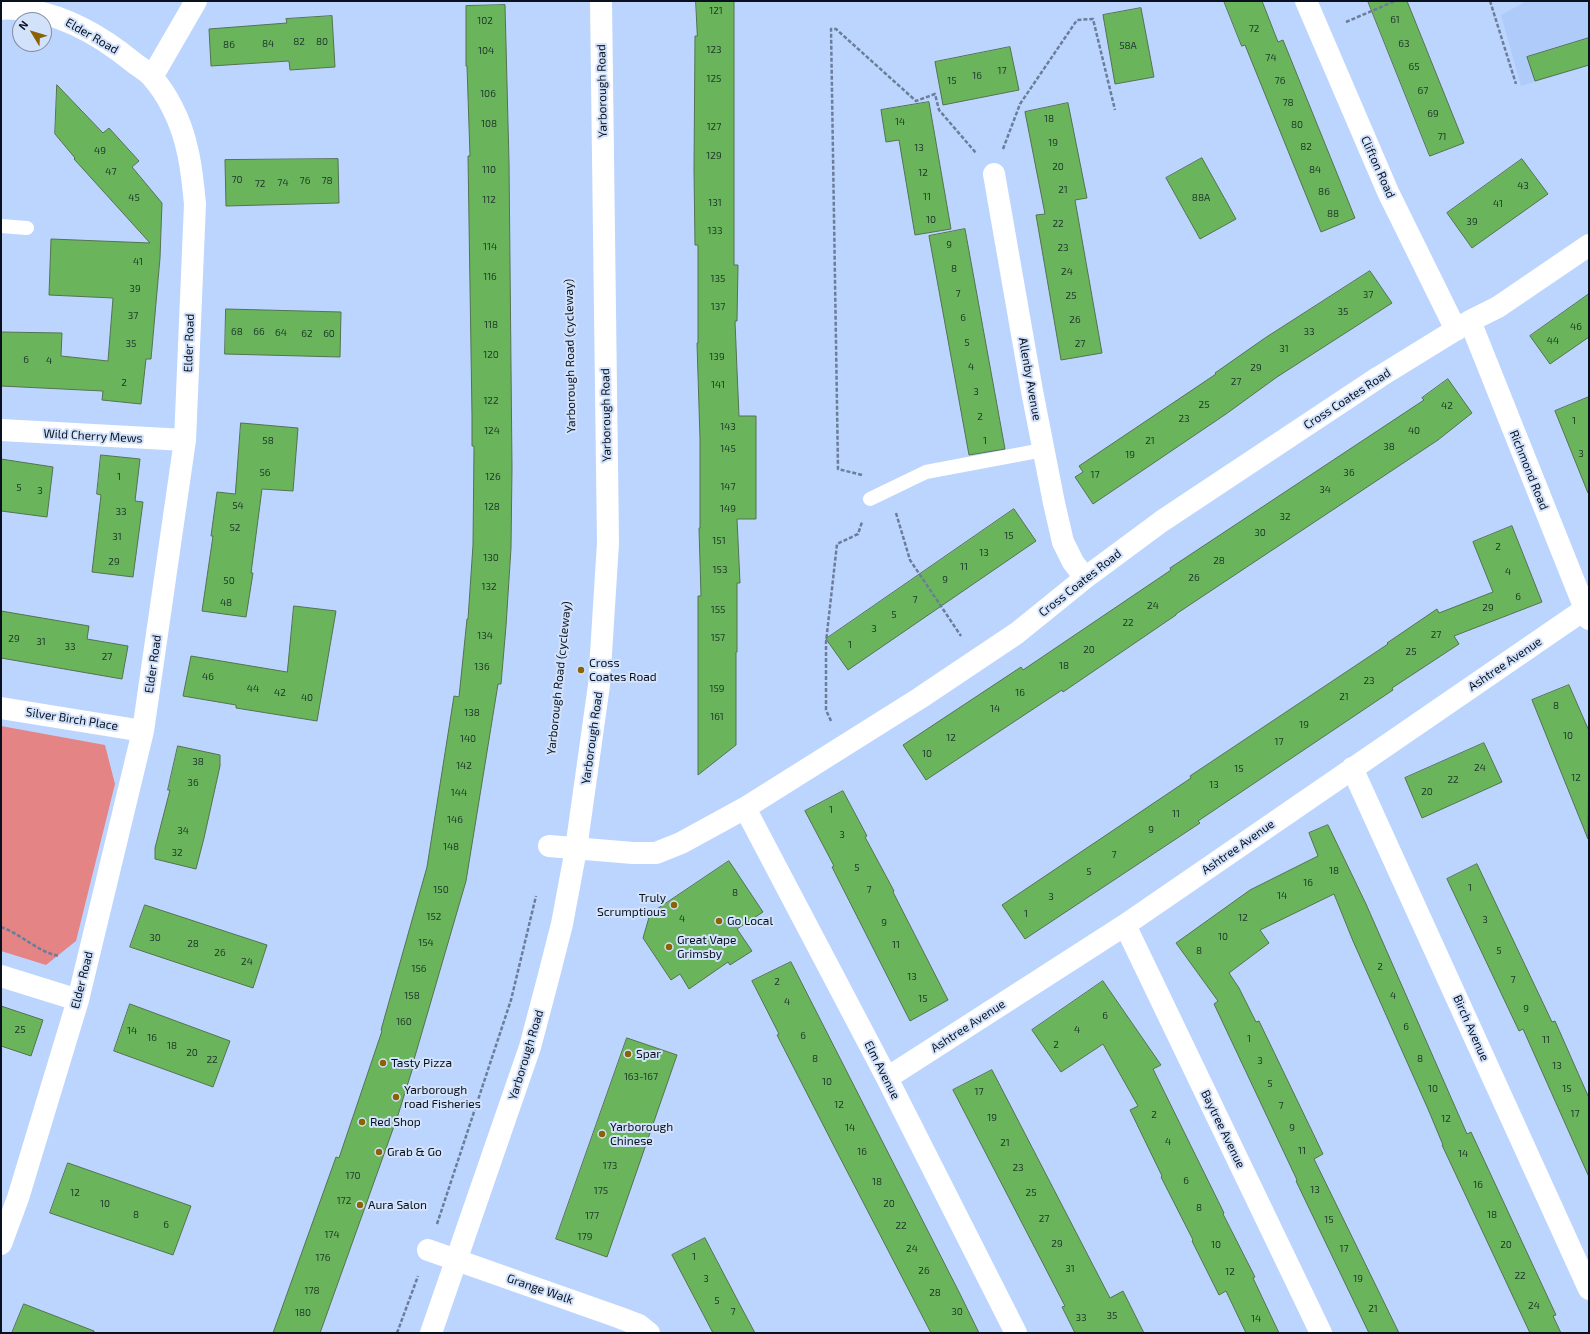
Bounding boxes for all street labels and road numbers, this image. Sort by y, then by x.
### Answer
street label: Elder Road [63,15,121,57]
street label: Yarborough Road [594,44,610,138]
street label: Clifton Road [1358,134,1398,200]
street label: Yarborough Road (cycleway) [561,279,579,433]
street label: Elder Road [181,313,197,373]
street label: Allenby Avenue [1016,336,1044,422]
street label: Cross Coates Road [1301,365,1393,433]
street label: Yarborough Road [598,368,614,462]
street label: Wild Cherry Mews [43,426,143,446]
street label: Richmond Road [1506,428,1552,512]
street label: Cross Coates Road [1036,546,1124,620]
street label: Yarborough Road (cycleway) [544,601,574,755]
street label: Elder Road [142,634,164,694]
street label: Ashtree Avenue [1466,634,1544,694]
street label: Yarborough Road [578,691,606,785]
street label: Silver Birch Place [25,705,119,733]
street label: Ashtree Avenue [1199,817,1277,877]
street label: Elder Road [68,950,96,1010]
street label: Birch Avenue [1450,993,1492,1063]
street label: Ashtree Avenue [928,997,1008,1055]
street label: Yarborough Road [505,1008,547,1102]
street label: Elm Avenue [861,1038,903,1102]
street label: Baytree Avenue [1198,1087,1248,1171]
street label: Grange Walk [505,1271,575,1307]

